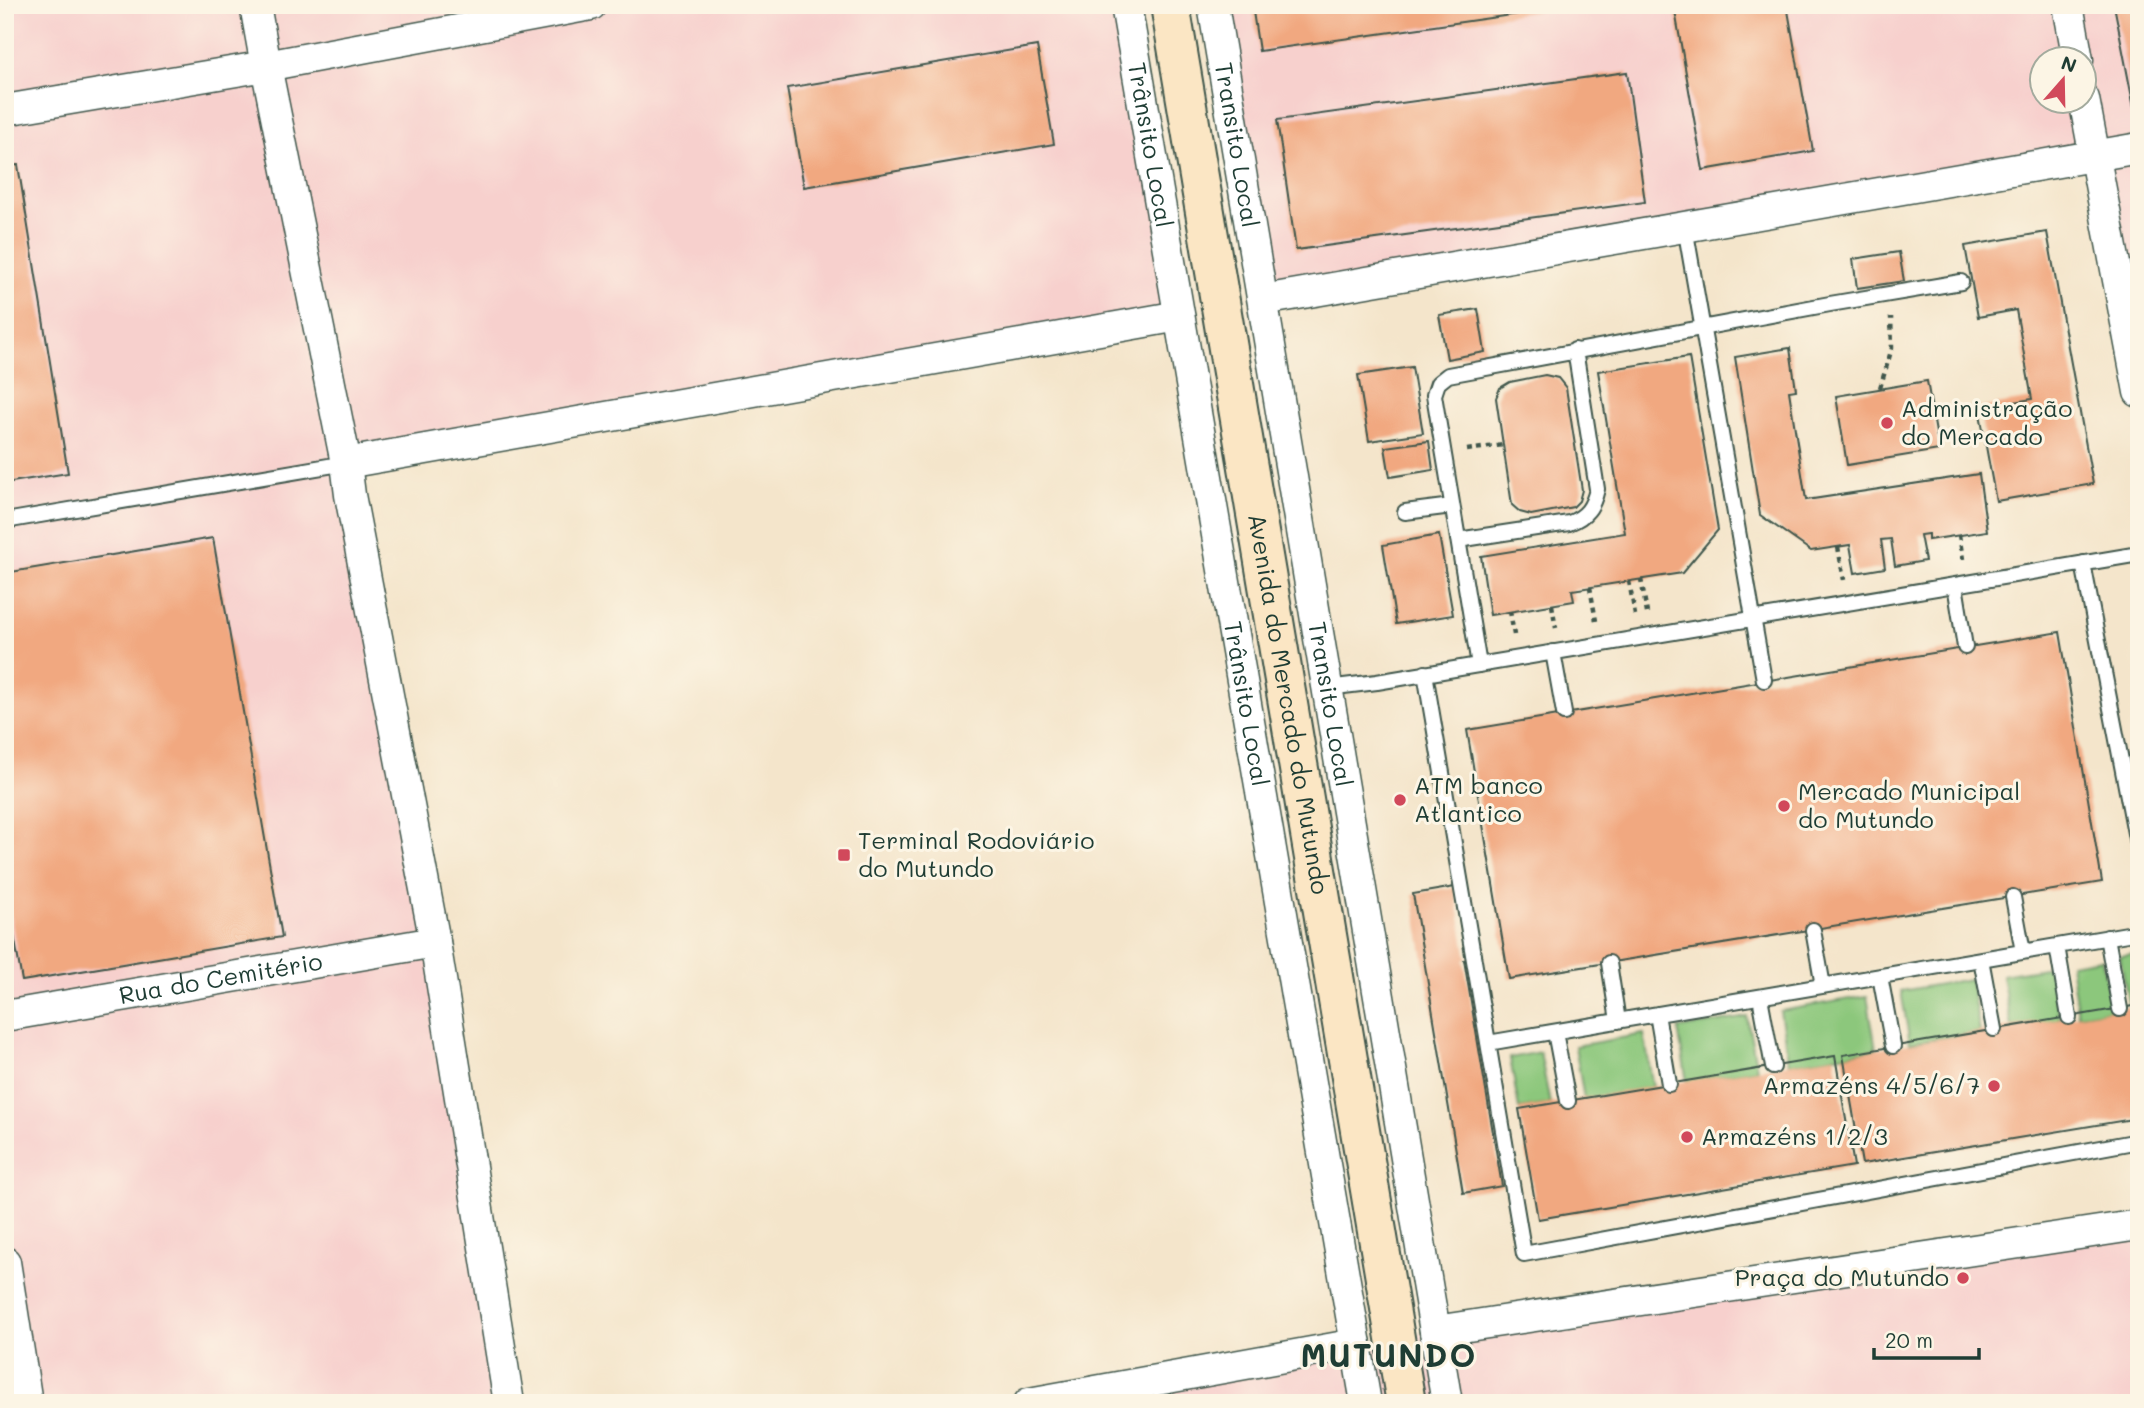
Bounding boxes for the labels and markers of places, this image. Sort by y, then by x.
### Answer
place label: Administração do Mercado [1901,392,2072,451]
marker: Administração do Mercado [1879,415,1895,431]
place label: ATM banco Atlantico [1414,769,1543,828]
place label: Mercado Municipal do Mutundo [1798,775,2020,834]
marker: ATM banco Atlantico [1392,792,1408,808]
marker: Mercado Municipal do Mutundo [1776,798,1792,814]
place label: Terminal Rodoviário do Mutundo [858,824,1094,883]
marker: Terminal Rodoviário do Mutundo [836,847,852,863]
place label: Armazéns 4/5/6/7 [1763,1069,1980,1100]
marker: Armazéns 4/5/6/7 [1986,1078,2002,1094]
place label: Armazéns 1/2/3 [1701,1120,1888,1151]
marker: Armazéns 1/2/3 [1679,1129,1695,1145]
place label: Praça do Mutundo [1735,1261,1949,1292]
marker: Praça do Mutundo [1955,1270,1971,1286]

